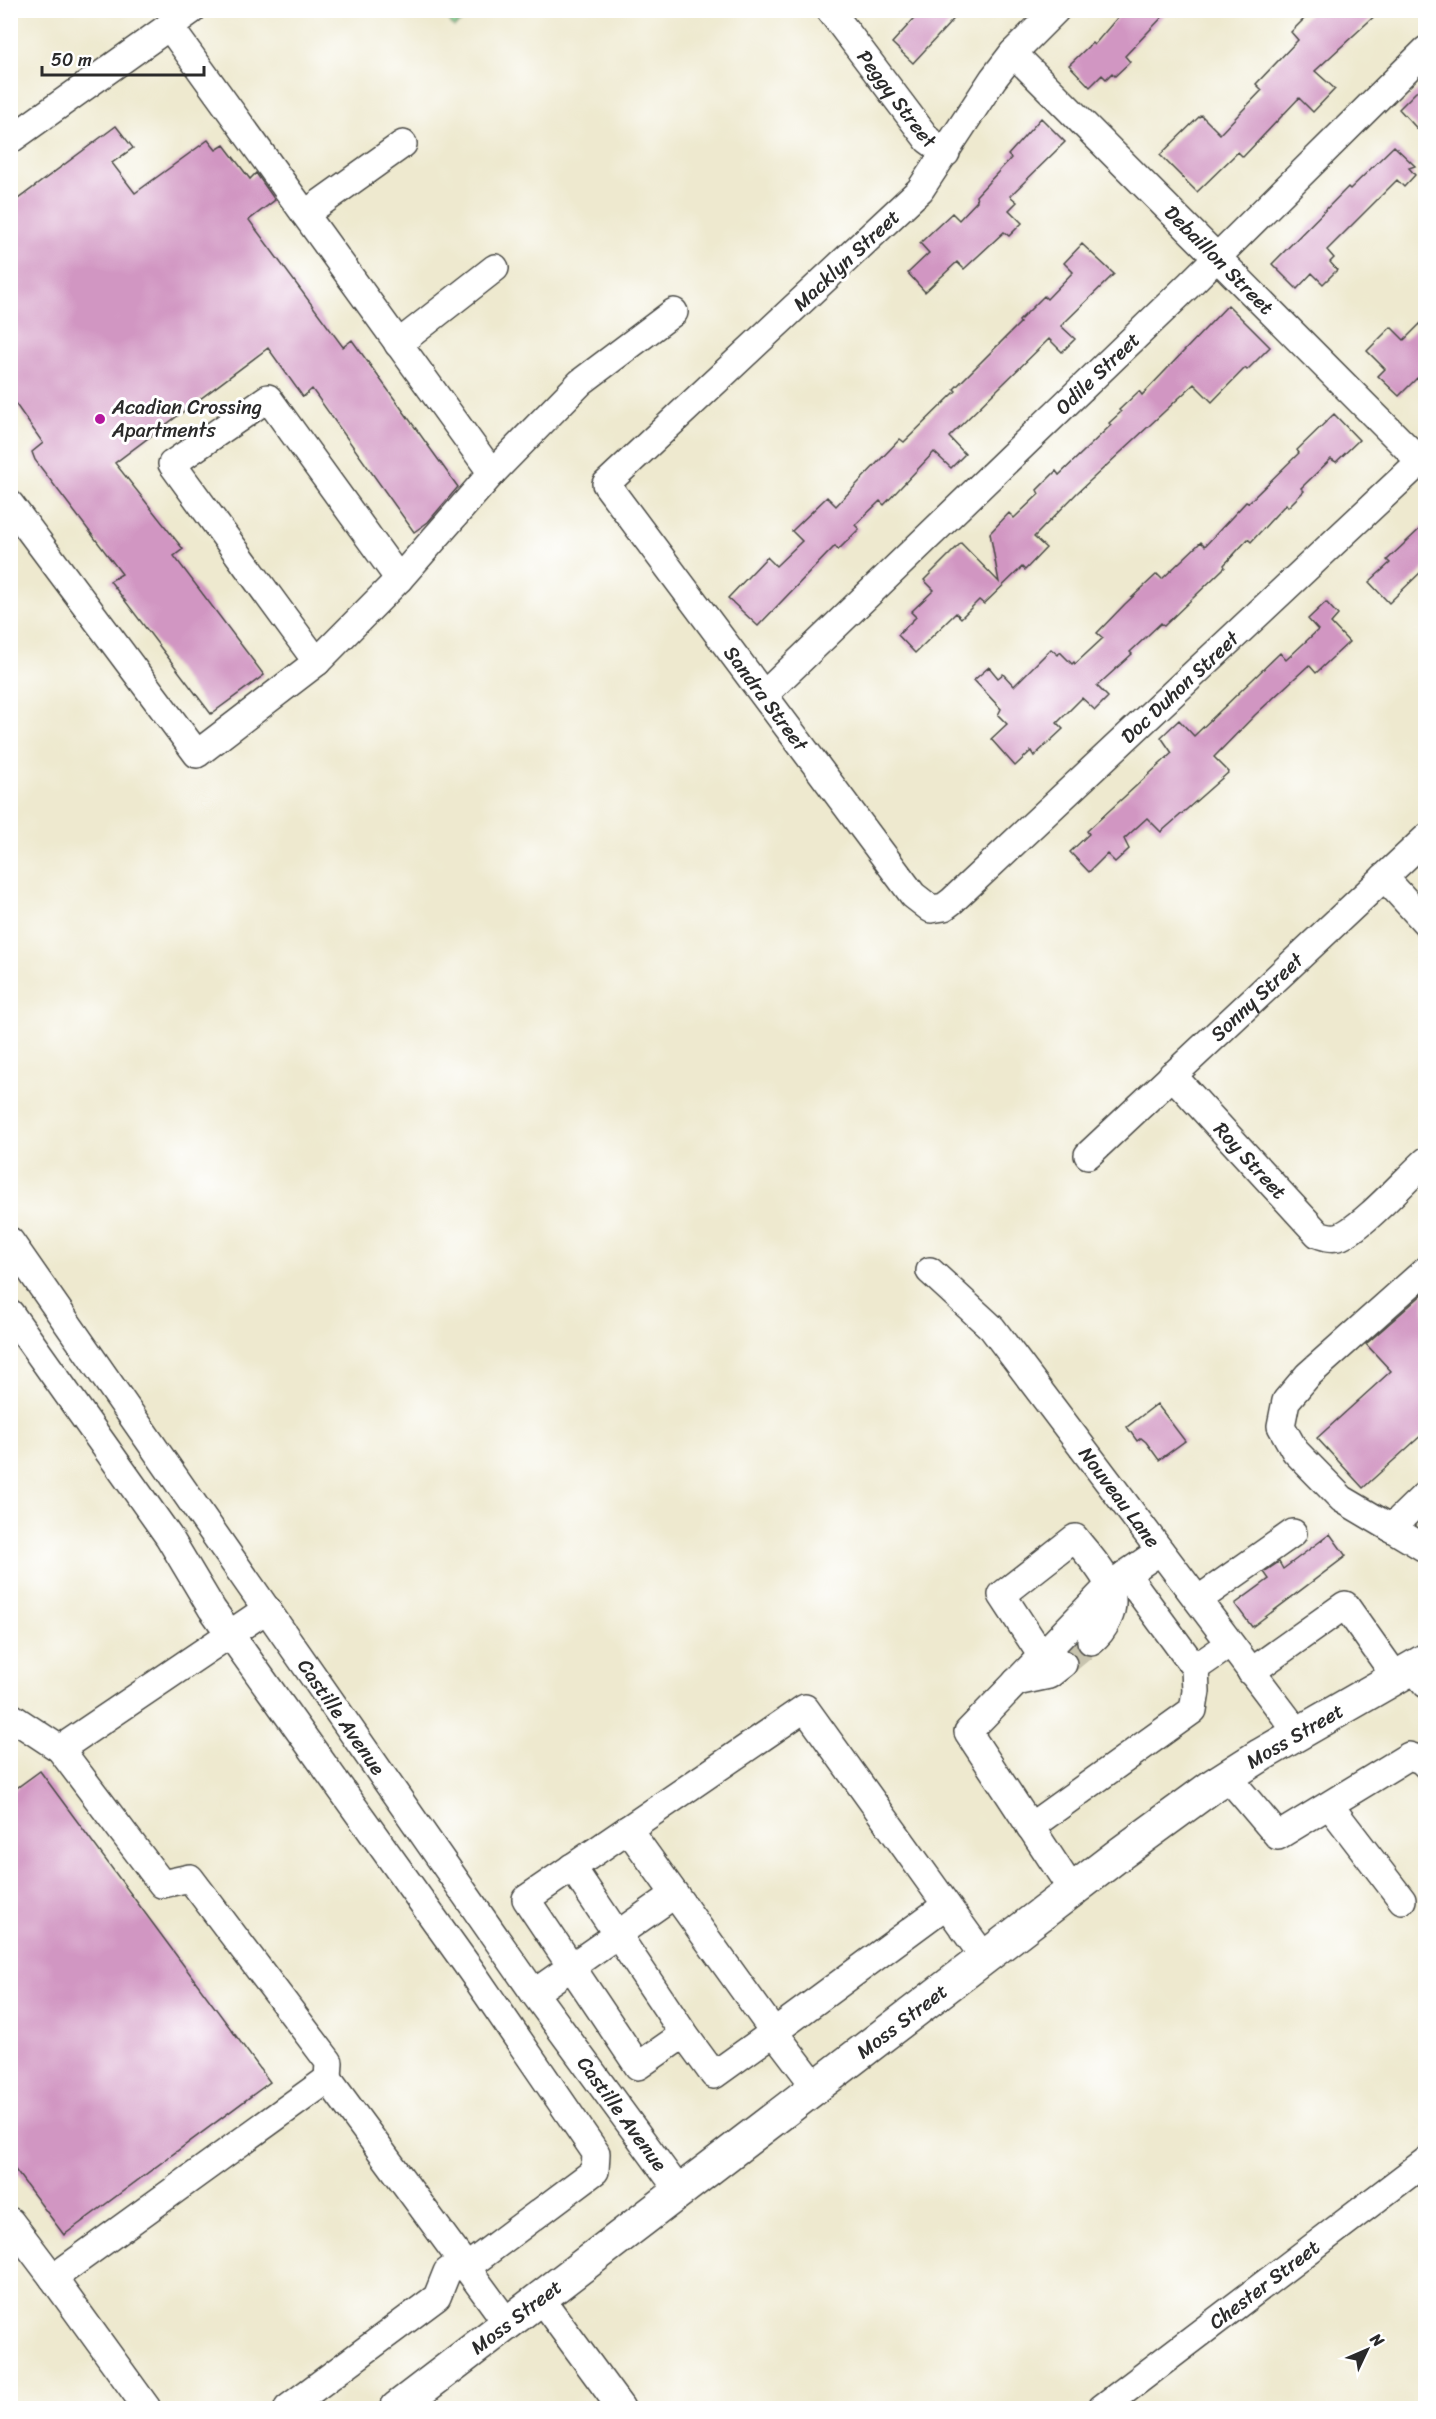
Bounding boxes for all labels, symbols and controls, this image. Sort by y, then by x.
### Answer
scale bar [42,39,204,77]
street label: Peggy Street [847,42,944,159]
text: 50 m [51,44,92,76]
street label: Debaillon Street [1155,197,1282,324]
street label: Macklyn Street [784,201,909,320]
street label: Odile Street [1047,323,1149,424]
place label: Acadian Crossing Apartments [111,390,262,448]
marker: Acadian Crossing Apartments [93,412,107,426]
street label: Doc Duhon Street [1112,622,1248,753]
street label: Sandra Street [714,638,818,760]
street label: Sonny Street [1202,944,1312,1050]
street label: Roy Street [1205,1114,1296,1208]
street label: Nouveau Lane [1069,1439,1169,1556]
street label: Castille Avenue [288,1651,395,1783]
street label: Moss Street [1239,1694,1351,1778]
street label: Moss Street [848,1974,956,2068]
street label: Castille Avenue [568,2049,676,2179]
street label: Chester Street [1201,2231,1328,2339]
street label: Moss Street [463,2270,570,2364]
north arrow [1337,2320,1397,2380]
text: N [1362,2325,1392,2355]

